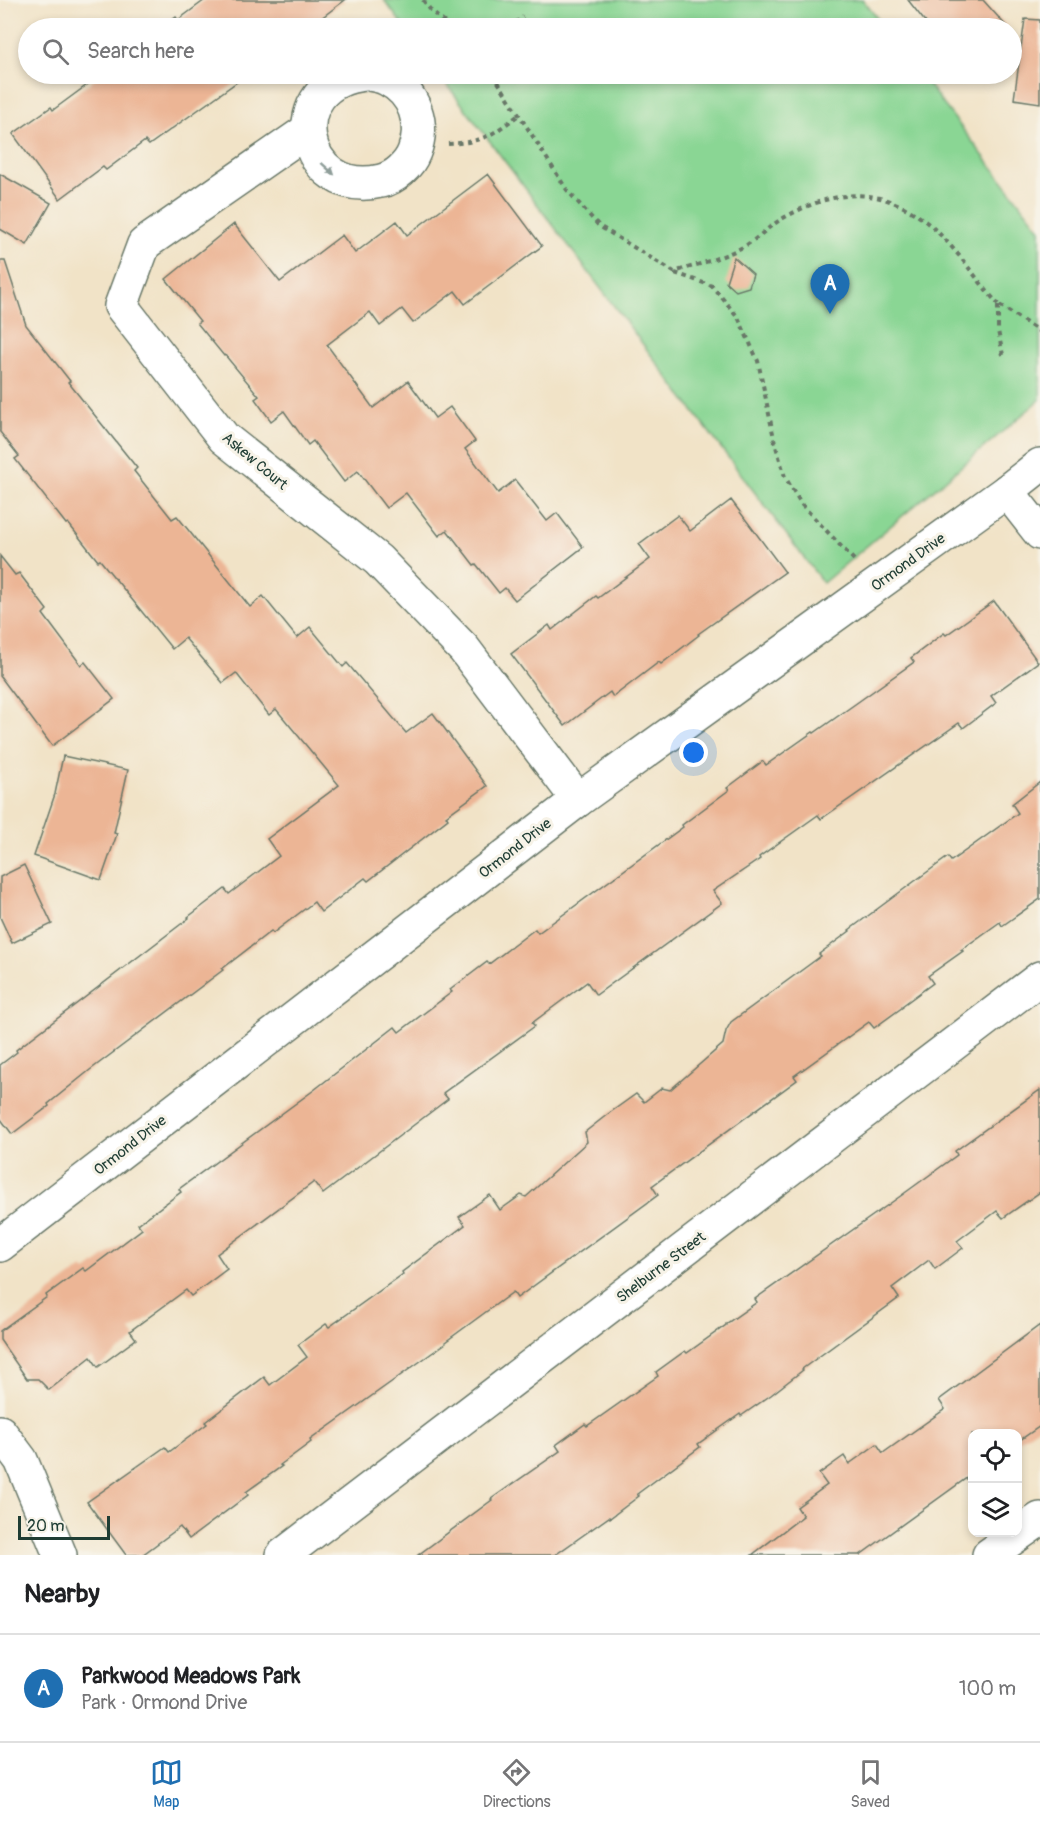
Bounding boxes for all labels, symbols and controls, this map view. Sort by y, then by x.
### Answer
search box [18,18,1022,84]
icon: search [39,35,72,68]
text: Search here [87,37,194,65]
one-way arrow [320,162,335,176]
pin: A [810,264,850,314]
street label: Askew Court [218,428,292,495]
street label: Ormond Drive [867,529,950,596]
your location [679,738,708,767]
street label: Ormond Drive [475,814,556,883]
street label: Ormond Drive [90,1111,171,1180]
street label: Shelburne Street [613,1227,710,1307]
map controls [968,1429,1022,1537]
button: locate [968,1429,1022,1483]
button: layers [968,1483,1022,1537]
scale bar [18,1513,110,1540]
text: 20 m [27,1516,65,1536]
text: Nearby [24,1578,100,1610]
text: Parkwood Meadows Park [81,1662,300,1690]
text: A [37,1676,50,1701]
text: 100 m [959,1676,1016,1701]
text: Park · Ormond Drive [81,1690,247,1715]
tab: Map [150,1756,183,1812]
tab: Directions [483,1756,551,1812]
tab: Saved [850,1756,890,1812]

